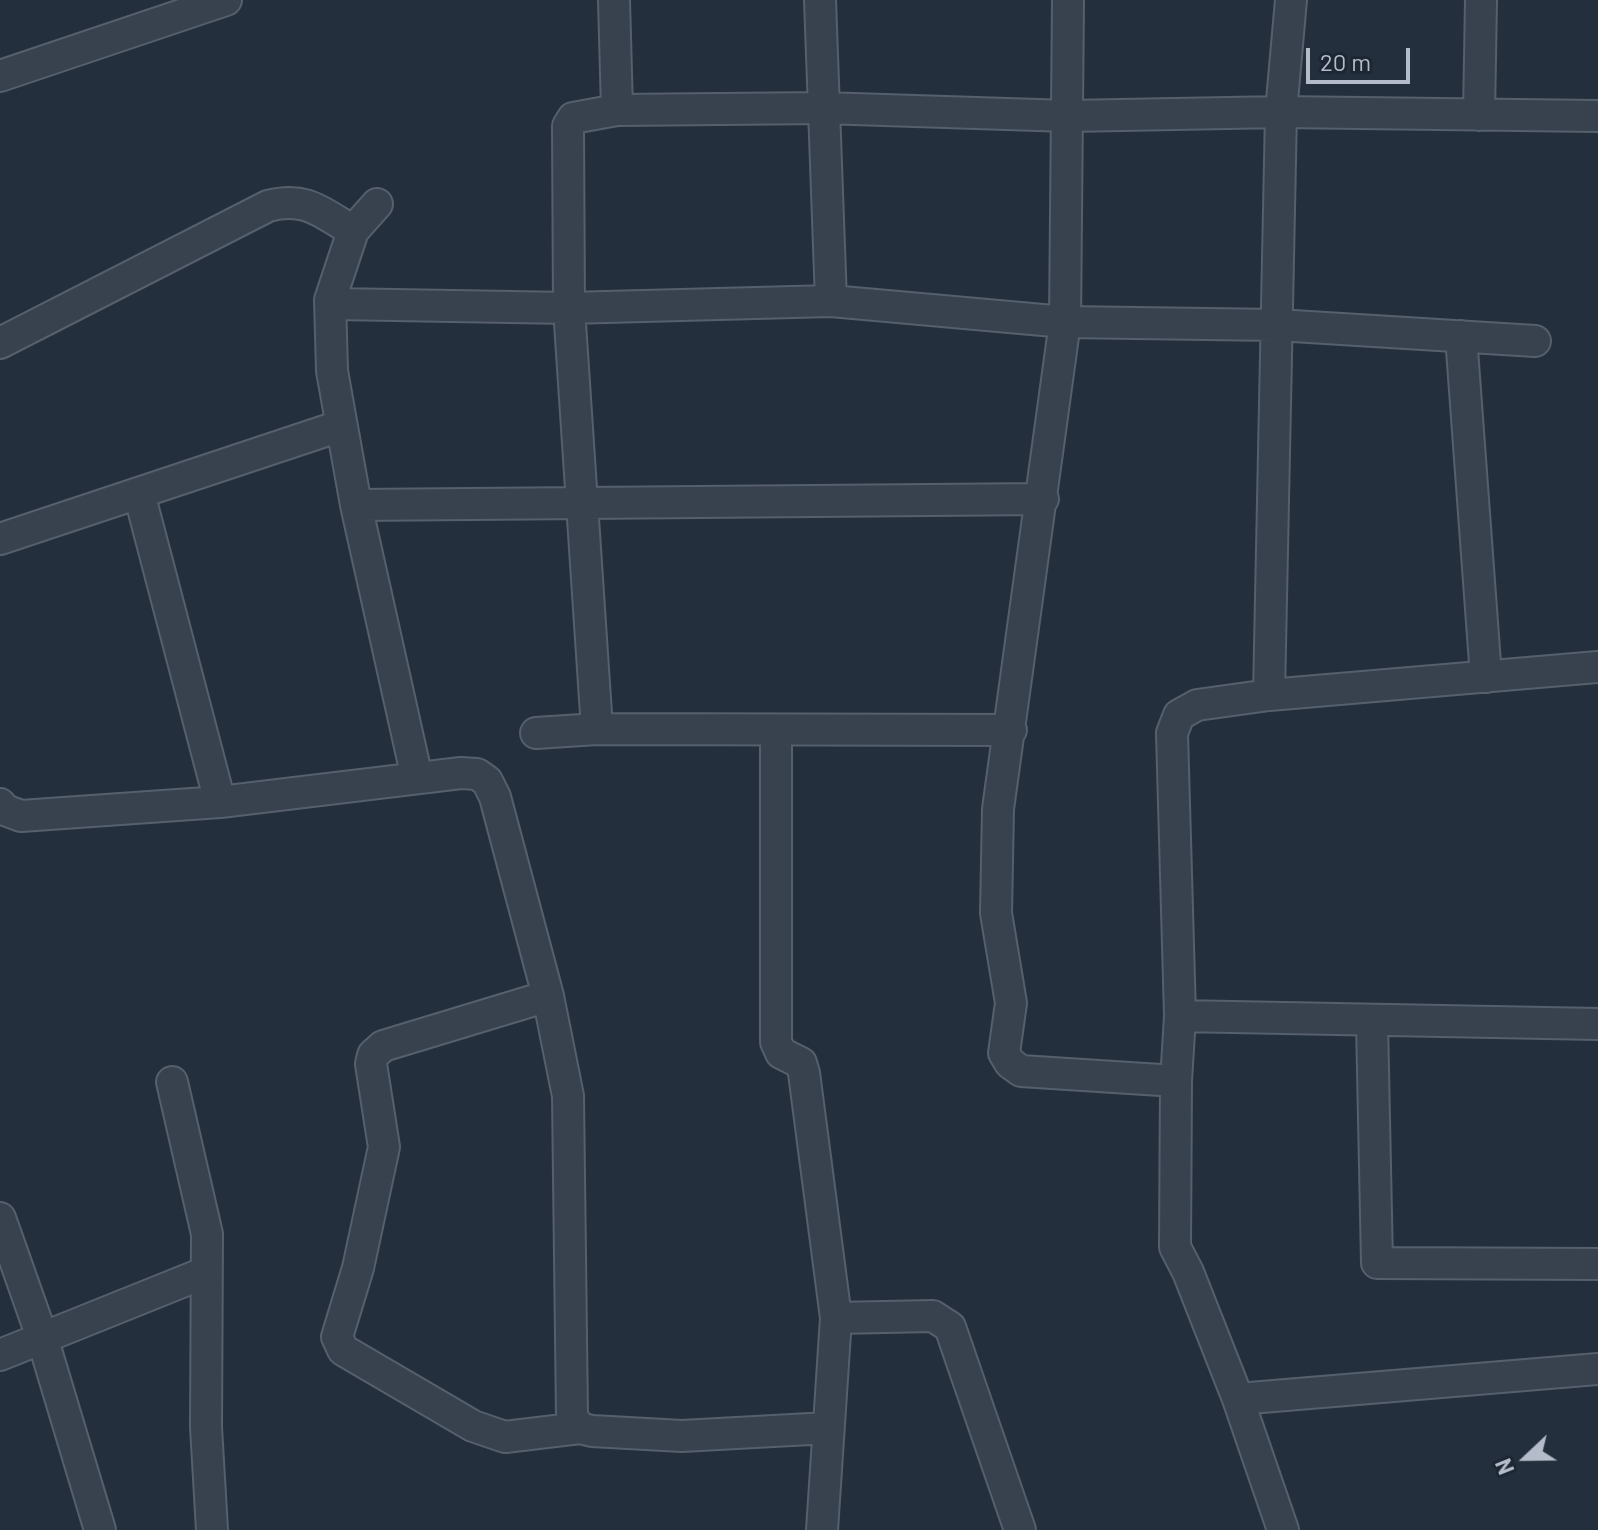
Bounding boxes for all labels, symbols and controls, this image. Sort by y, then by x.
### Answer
scale bar [1310,32,1414,82]
text: 20 m [1320,47,1371,76]
north arrow [1486,1418,1566,1498]
text: N [1489,1455,1519,1479]

